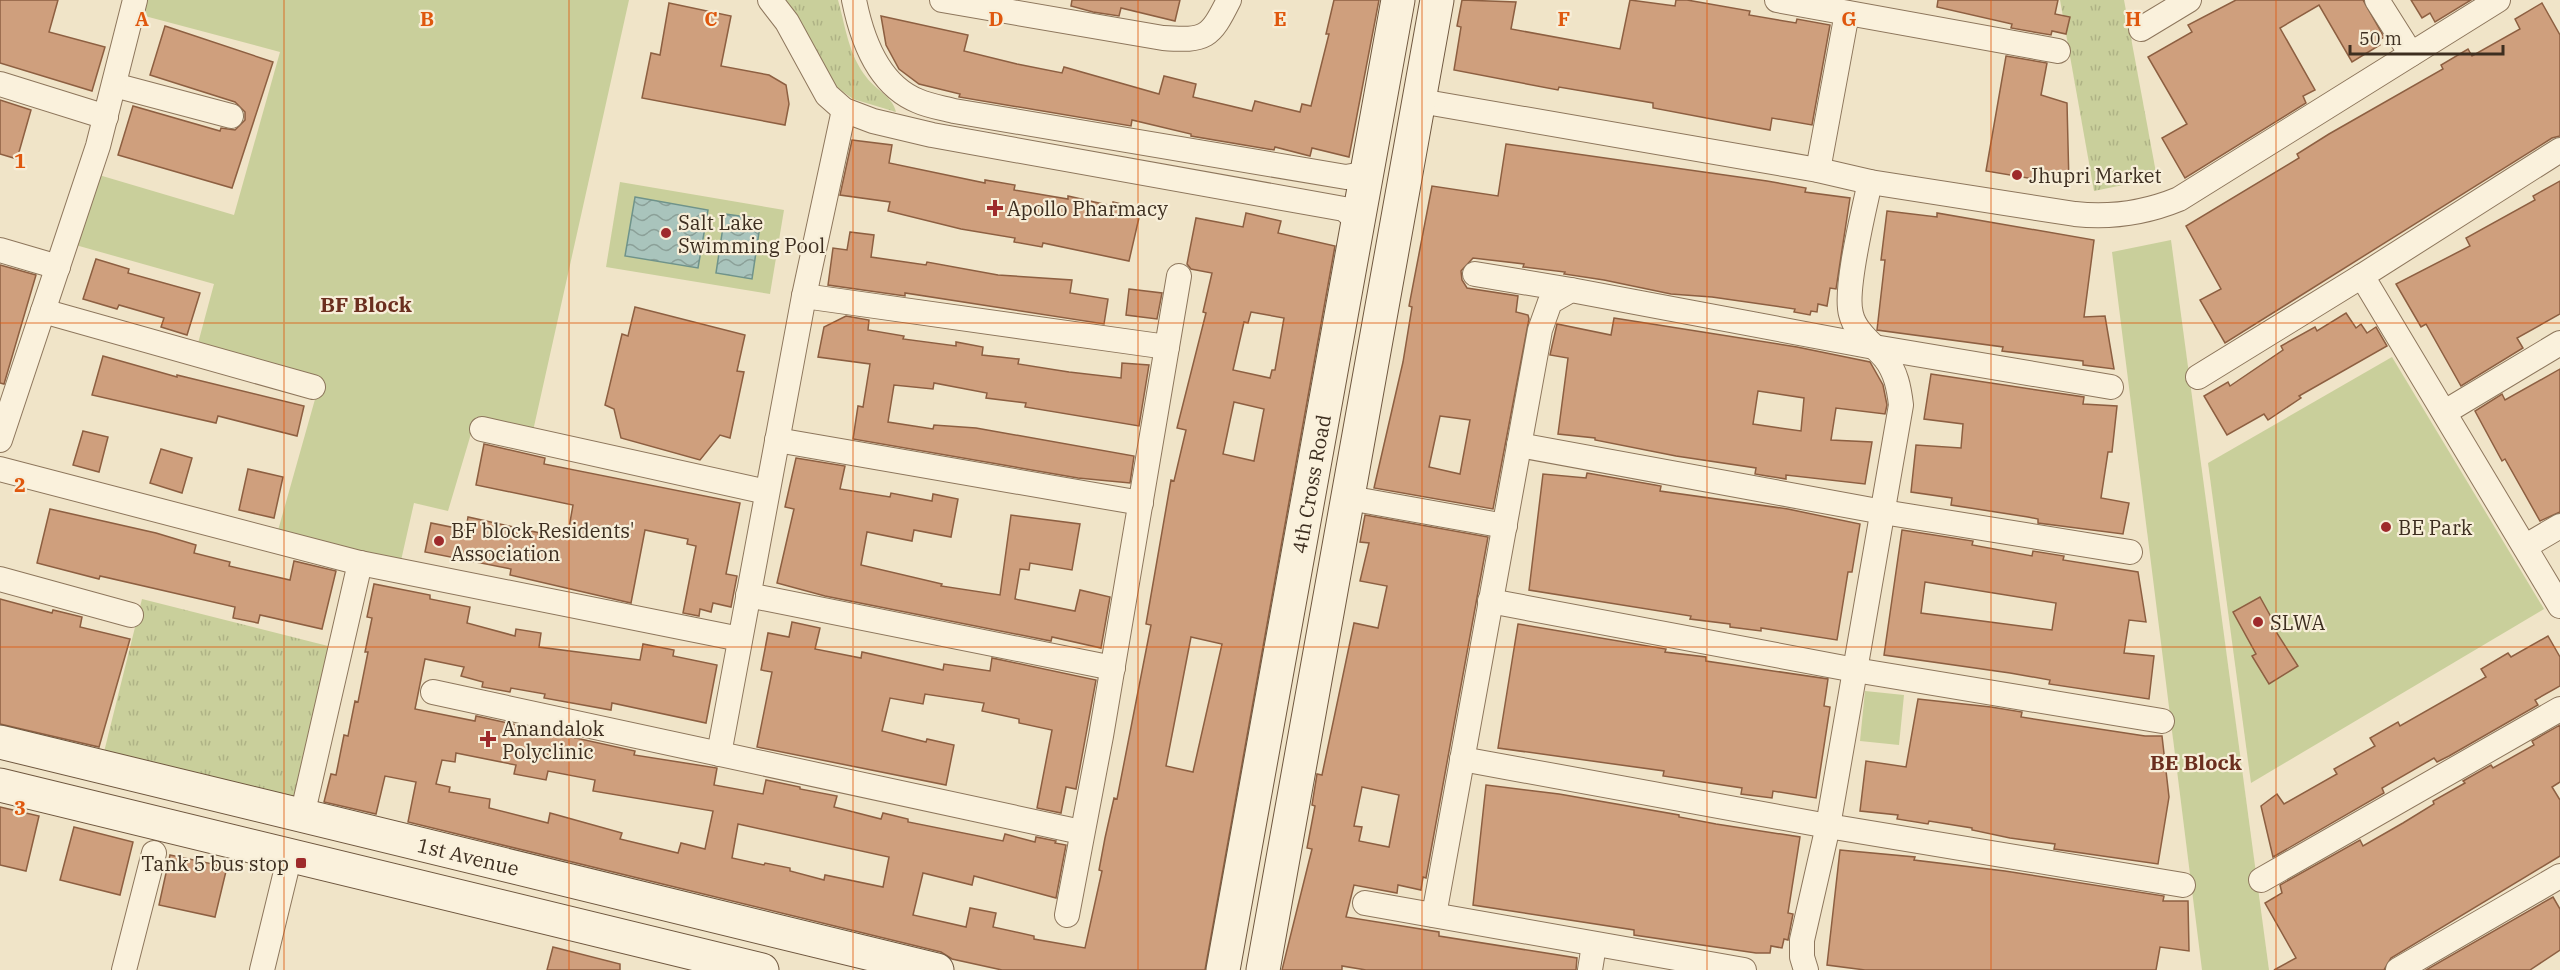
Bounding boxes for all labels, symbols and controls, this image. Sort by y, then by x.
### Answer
text: A [135,5,149,32]
text: B [420,5,434,32]
text: C [704,5,718,32]
text: D [988,5,1004,32]
text: E [1273,5,1287,32]
text: F [1558,5,1570,32]
text: G [1841,5,1857,32]
text: H [2125,5,2141,32]
scale bar [2350,18,2503,56]
text: 50 m [2359,27,2402,50]
text: 1 [14,147,26,174]
place label: Jhupri Market [2029,162,2161,189]
marker: Jhupri Market [2010,168,2024,182]
place label: Apollo Pharmacy [1007,195,1168,222]
marker: Apollo Pharmacy [988,201,1002,215]
place label: Salt Lake Swimming Pool [678,209,825,259]
marker: Salt Lake Swimming Pool [659,226,673,240]
district label: BF Block [320,290,412,318]
street label: 4th Cross Road [1285,412,1336,556]
text: 2 [14,471,26,498]
place label: BE Park [2398,514,2473,541]
place label: BF block Residents' Association [451,517,635,567]
marker: BE Park [2379,520,2393,534]
marker: BF block Residents' Association [432,534,446,548]
place label: SLWA [2270,609,2325,636]
marker: SLWA [2251,615,2265,629]
place label: Anandalok Polyclinic [502,715,605,765]
marker: Anandalok Polyclinic [479,730,497,748]
district label: BE Block [2150,748,2242,776]
text: 3 [14,794,26,821]
street label: 1st Avenue [415,831,522,881]
place label: Tank 5 bus stop [141,850,289,877]
marker: Tank 5 bus stop [294,856,308,870]

